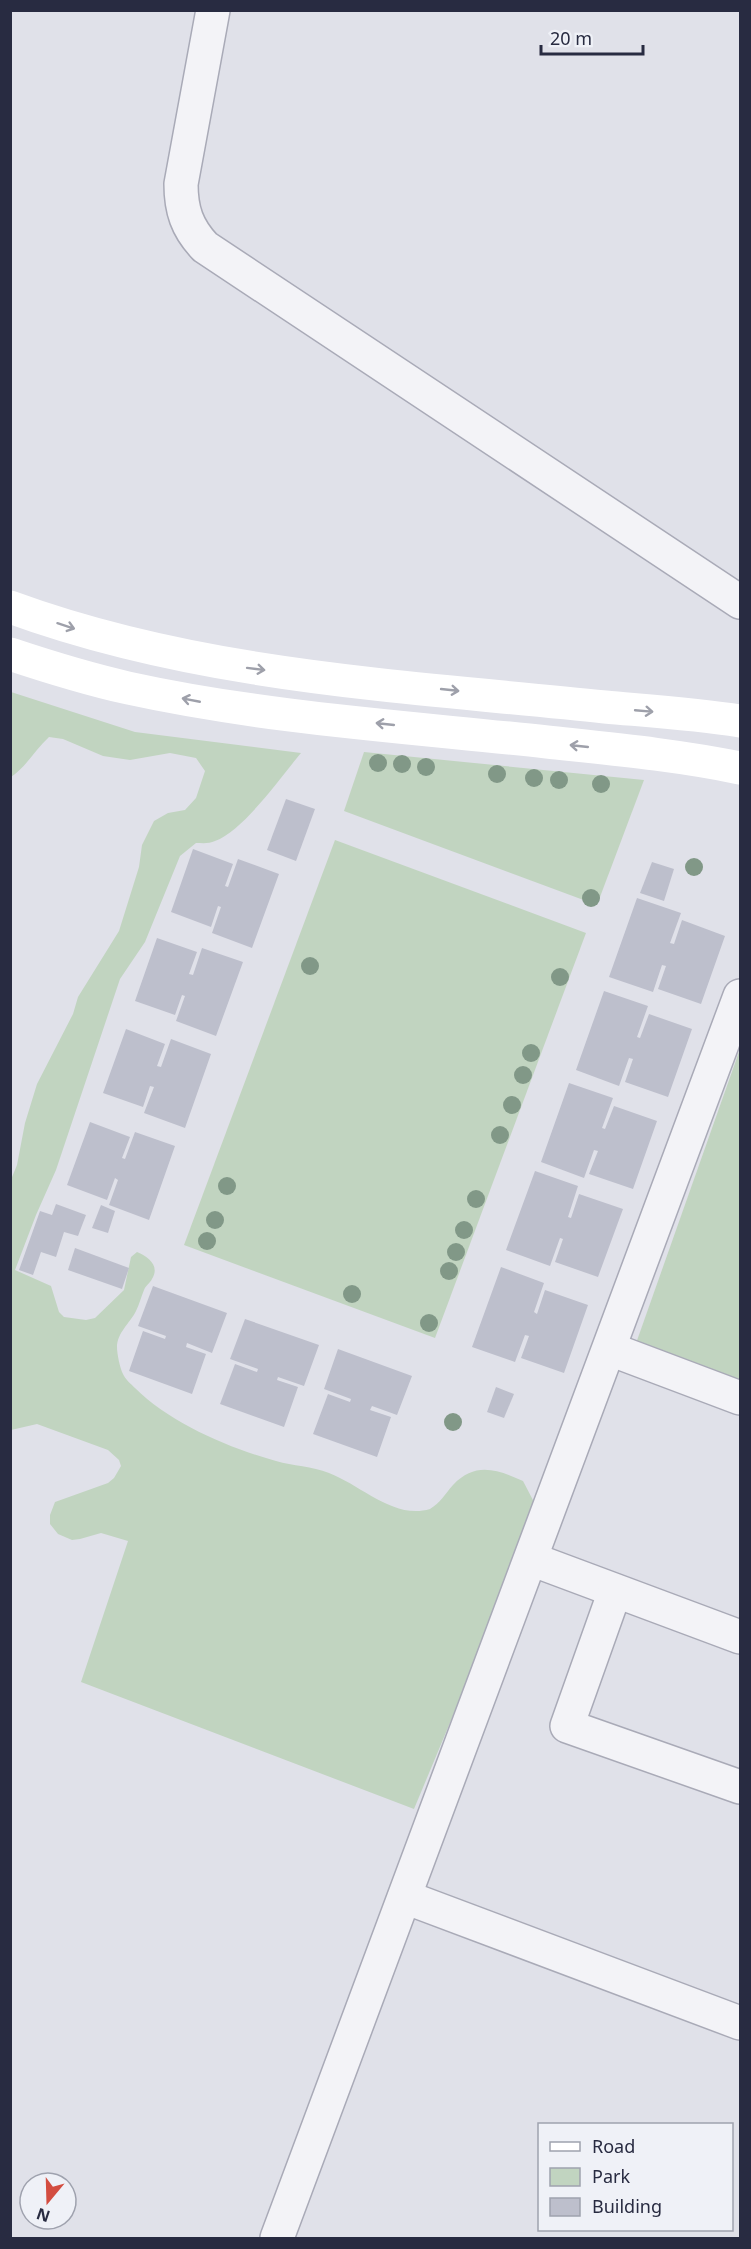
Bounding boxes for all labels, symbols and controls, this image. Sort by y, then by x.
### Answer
scale bar [541,18,643,56]
text: 20 m [550,26,592,50]
one-way arrow [56,621,75,632]
one-way arrow [246,664,265,675]
one-way arrow [439,685,459,696]
one-way arrow [182,694,202,705]
one-way arrow [633,705,653,716]
one-way arrow [375,719,395,730]
one-way arrow [569,740,589,751]
legend [538,2123,733,2231]
text: Road [592,2134,635,2158]
text: Park [592,2164,630,2188]
north arrow [18,2171,78,2231]
text: Building [592,2194,662,2218]
text: N [33,2203,53,2228]

